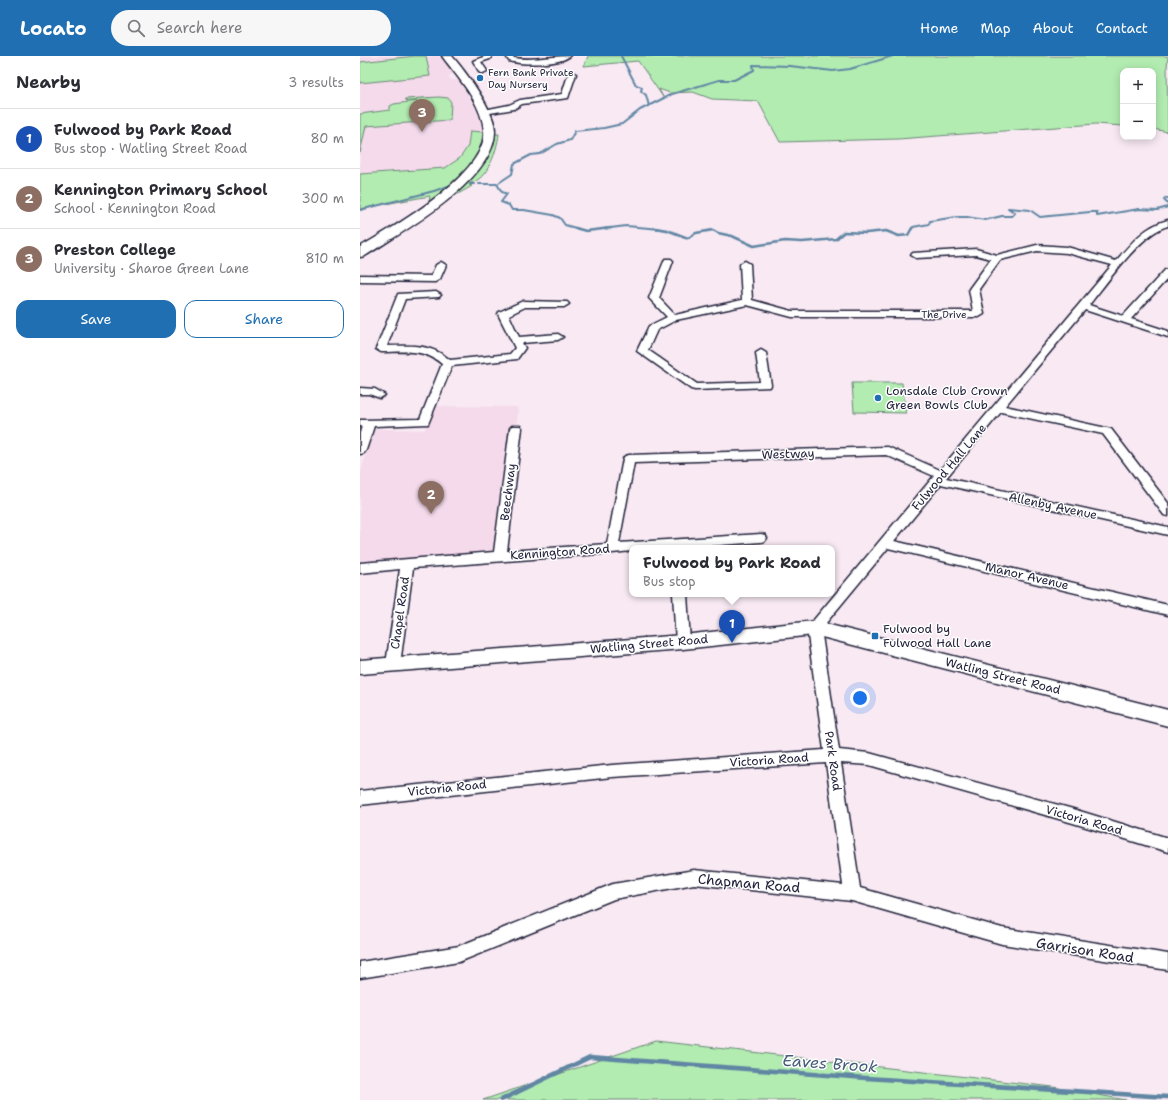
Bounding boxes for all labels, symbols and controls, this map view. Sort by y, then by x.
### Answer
search box [111,10,391,46]
text: Locato [20,16,87,41]
icon: search [125,17,147,39]
text: Search here [157,18,242,38]
text: Home [920,19,959,37]
text: Map [981,19,1011,37]
text: About [1033,19,1074,37]
text: Contact [1096,19,1148,37]
place label: Fern Bank Private Day Nursery [488,66,574,91]
map controls [1120,68,1156,140]
button: + [1120,68,1156,104]
text: Nearby [16,71,81,93]
marker: Fern Bank Private Day Nursery [475,73,485,83]
text: 3 results [288,74,344,91]
pin: 3 [409,99,435,132]
button: − [1120,104,1156,140]
text: Fulwood by Park Road [54,120,232,140]
text: 1 [26,130,32,147]
text: 80 m [310,130,344,147]
text: Bus stop · Watling Street Road [54,140,247,157]
text: Kennington Primary School [54,180,268,200]
text: 2 [24,190,34,207]
text: 300 m [301,190,344,207]
text: School · Kennington Road [54,200,216,217]
text: Preston College [54,240,176,260]
text: 3 [24,250,34,267]
text: 810 m [306,250,344,267]
text: University · Sharoe Green Lane [54,260,249,277]
button: Save [16,300,176,338]
button: Share [184,300,344,338]
street label: The Drive [921,308,967,321]
place label: Lonsdale Club Crown Green Bowls Club [886,383,1008,413]
marker: Lonsdale Club Crown Green Bowls Club [873,393,883,403]
street label: Fulwood Hall Lane [908,420,990,514]
street label: Westway [761,445,815,463]
street label: Beechway [497,462,519,522]
pin: 2 [418,481,444,514]
street label: Allenby Avenue [1007,489,1099,523]
street label: Kennington Road [510,541,611,563]
popup [629,545,835,597]
text: Fulwood by Park Road [643,553,821,573]
street label: Manor Avenue [984,559,1071,593]
text: Bus stop [643,573,696,590]
street label: Chapel Road [387,575,413,650]
pin: 1 [719,610,745,643]
place label: Fulwood by Fulwood Hall Lane [883,621,992,651]
street label: Watling Street Road [589,631,709,657]
marker: Fulwood by Fulwood Hall Lane [870,631,880,641]
street label: Watling Street Road [944,654,1063,698]
your location [850,688,870,708]
street label: Park Road [821,730,845,792]
street label: Victoria Road [729,749,809,771]
street label: Victoria Road [407,776,488,800]
street label: Victoria Road [1044,801,1125,839]
street label: Chapman Road [697,870,801,896]
street label: Garrison Road [1035,933,1135,967]
water label: Eaves Brook [782,1050,878,1077]

